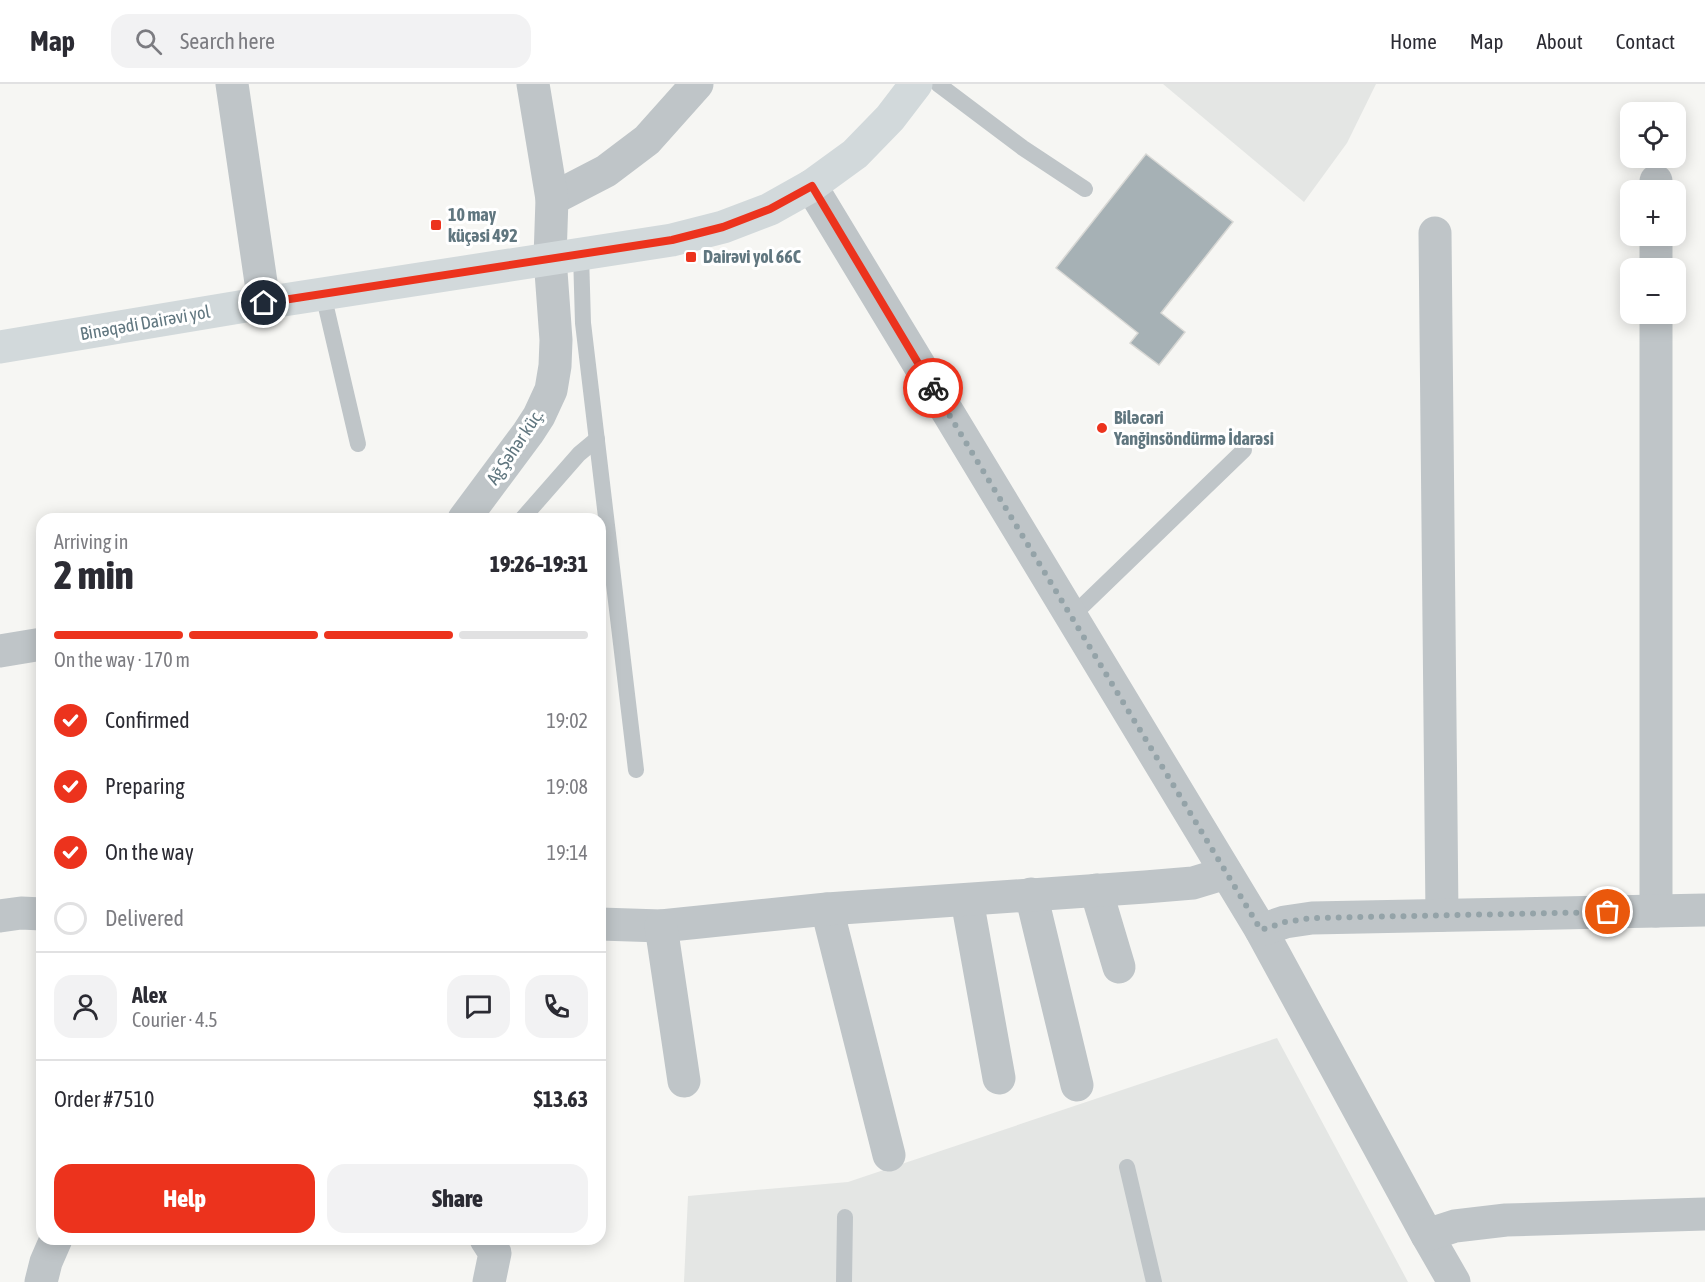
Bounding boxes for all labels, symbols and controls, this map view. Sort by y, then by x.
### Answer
search box [111,14,531,68]
text: Map [30,25,75,57]
icon: search [132,25,165,58]
text: Search here [180,28,275,54]
text: Home [1390,29,1437,53]
text: Map [1470,29,1504,53]
text: About [1537,29,1583,53]
text: Contact [1616,29,1675,53]
map controls [1620,102,1686,324]
button: locate [1620,102,1686,168]
button: + [1620,180,1686,246]
place label: 10 may küçəsi 492 [448,204,518,246]
marker: 10 may küçəsi 492 [429,218,443,232]
place label: Dairəvi yol 66C [703,246,801,267]
marker: Dairəvi yol 66C [684,250,698,264]
button: − [1620,258,1686,324]
pin [238,277,289,328]
icon: home [247,286,280,319]
street label: Binəqədi Dairəvi yol [78,301,212,344]
courier [903,358,963,418]
icon: bike [917,372,950,405]
street label: Ağ Şəhər küç. [482,405,547,488]
place label: Biləcəri Yanğinsöndürmə İdarəsi [1113,407,1274,449]
marker: Biləcəri Yanğinsöndürmə İdarəsi [1095,421,1109,435]
text: Arriving in [54,530,128,553]
text: 19:26–19:31 [490,551,588,577]
text: 2 min [54,553,134,597]
text: On the way · 170 m [54,648,190,671]
icon: check [54,704,87,737]
text: Confirmed [105,707,190,733]
text: 19:02 [546,709,588,732]
icon: check [54,770,87,803]
text: Preparing [105,773,185,799]
text: 19:08 [546,775,588,798]
icon: check [54,836,87,869]
text: On the way [105,839,194,865]
text: 19:14 [547,841,588,864]
pin [1582,886,1633,937]
icon: bag [1591,895,1624,928]
text: Delivered [105,905,184,931]
button: person [54,975,117,1038]
button: chat [447,975,510,1038]
button: phone [525,975,588,1038]
text: Alex [132,982,167,1008]
text: Courier · 4.5 [132,1008,218,1031]
text: Order #7510 [54,1086,154,1112]
text: $13.63 [533,1086,588,1112]
button: Help [54,1164,315,1233]
button: Share [327,1164,588,1233]

